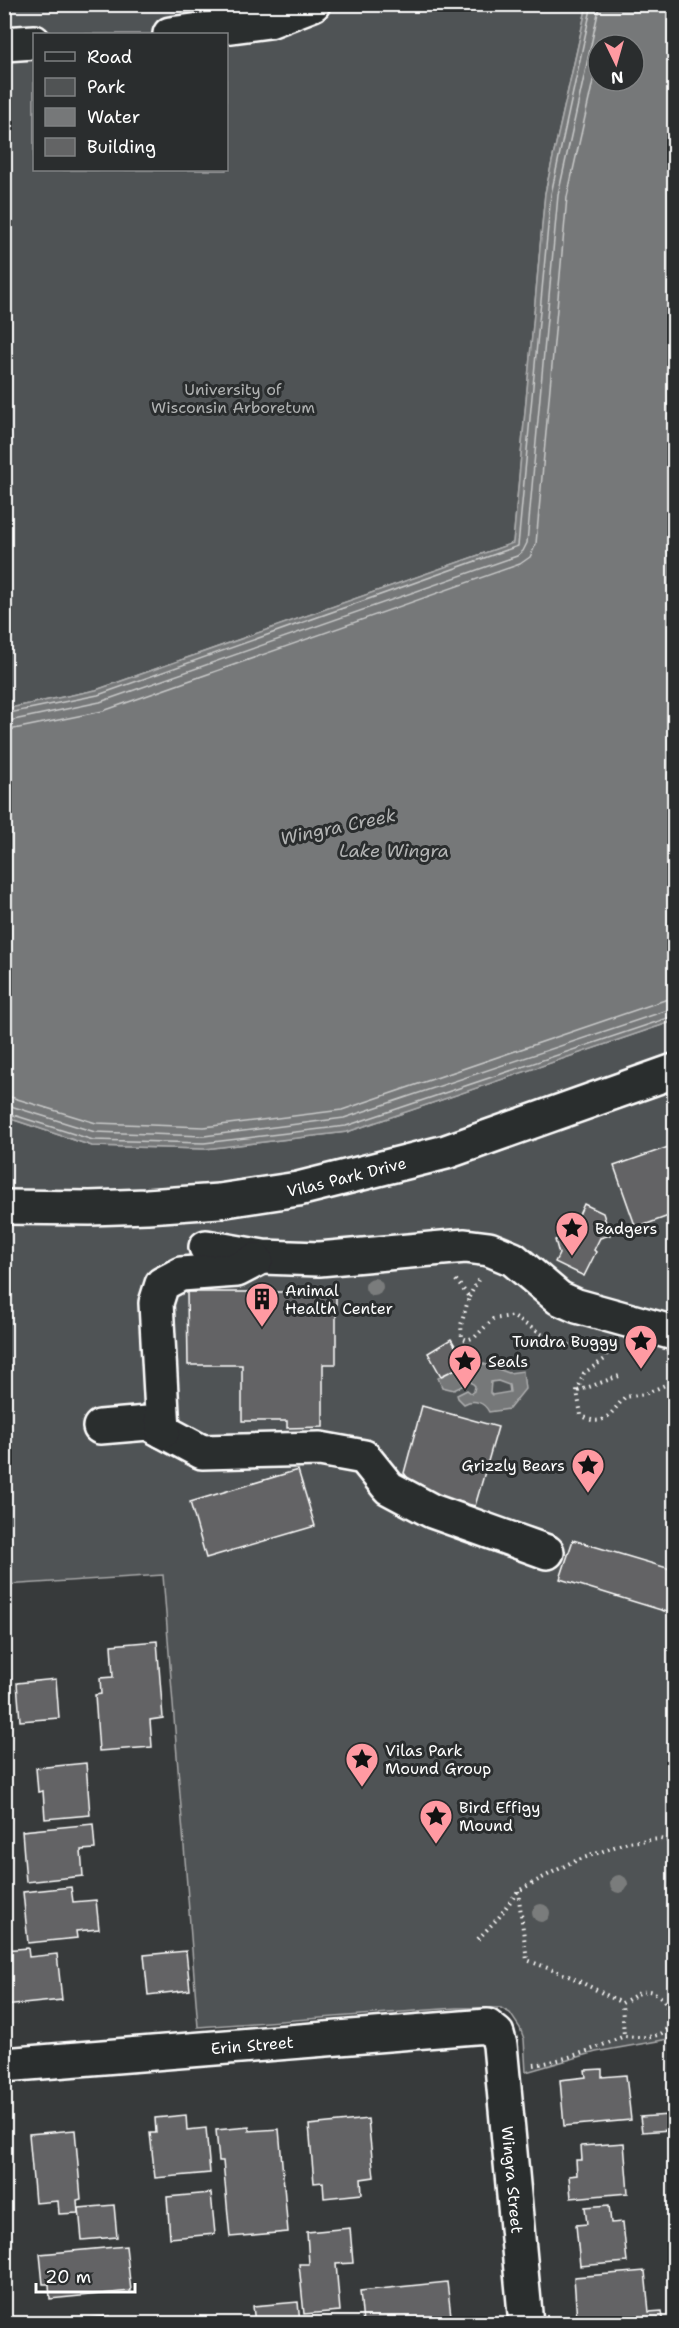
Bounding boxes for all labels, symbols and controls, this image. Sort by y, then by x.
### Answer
legend [33,33,228,171]
north arrow [586,33,646,93]
text: Road [87,45,132,69]
text: N [610,66,624,88]
text: Park [87,75,126,99]
text: Water [87,105,140,129]
text: Building [87,135,156,159]
park label: University of Wisconsin Arboretum [151,379,315,418]
water label: Wingra Creek [278,803,399,851]
water label: Lake Wingra [339,839,449,863]
street label: Vilas Park Drive [285,1152,408,1202]
place icon: Badgers [554,1210,590,1257]
place label: Badgers [595,1218,657,1239]
place label: Animal Health Center [285,1280,393,1319]
building icon: Animal Health Center [244,1281,280,1328]
place icon: Tundra Buggy [623,1323,659,1370]
place label: Tundra Buggy [512,1331,618,1352]
place icon: Seals [447,1343,483,1390]
place label: Seals [488,1351,528,1372]
place icon: Grizzly Bears [570,1447,606,1494]
place label: Grizzly Bears [462,1455,565,1476]
place label: Vilas Park Mound Group [385,1740,491,1779]
place icon: Vilas Park Mound Group [344,1741,380,1788]
place label: Bird Effigy Mound [459,1797,540,1836]
place icon: Bird Effigy Mound [418,1798,454,1845]
street label: Erin Street [210,2032,294,2059]
street label: Wingra Street [497,2125,528,2234]
scale bar [36,2256,135,2294]
text: 20 m [45,2265,91,2289]

